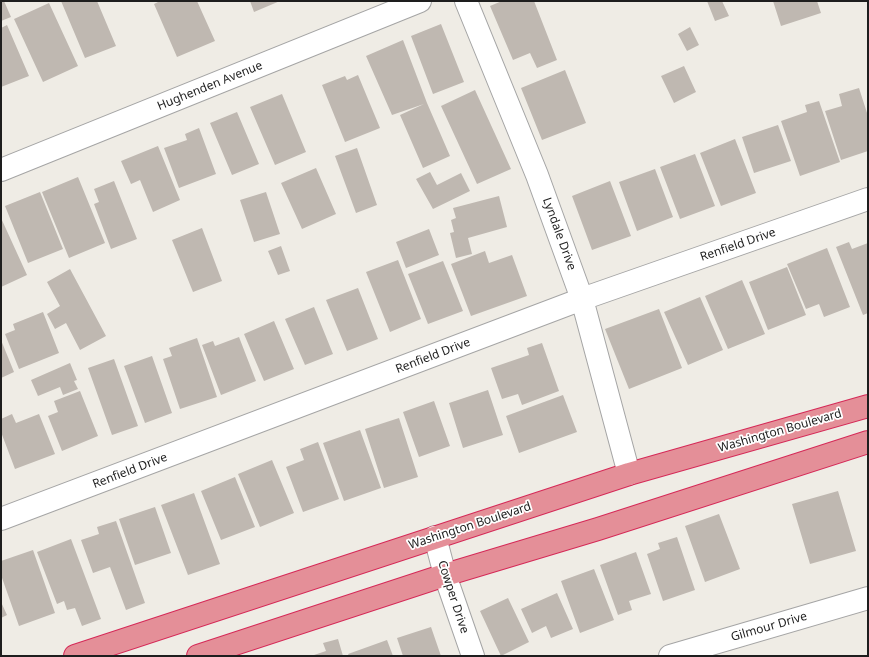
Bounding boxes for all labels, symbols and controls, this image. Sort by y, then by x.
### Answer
street label: Hughenden Avenue [155,58,265,114]
street label: Lyndale Drive [539,196,579,272]
street label: Renfield Drive [698,225,778,265]
street label: Renfield Drive [394,335,472,377]
street label: Washington Boulevard [717,406,843,456]
street label: Renfield Drive [91,450,169,492]
street label: Washington Boulevard [407,499,533,553]
street label: Cowper Drive [434,559,472,635]
street label: Gilmour Drive [729,609,809,645]

